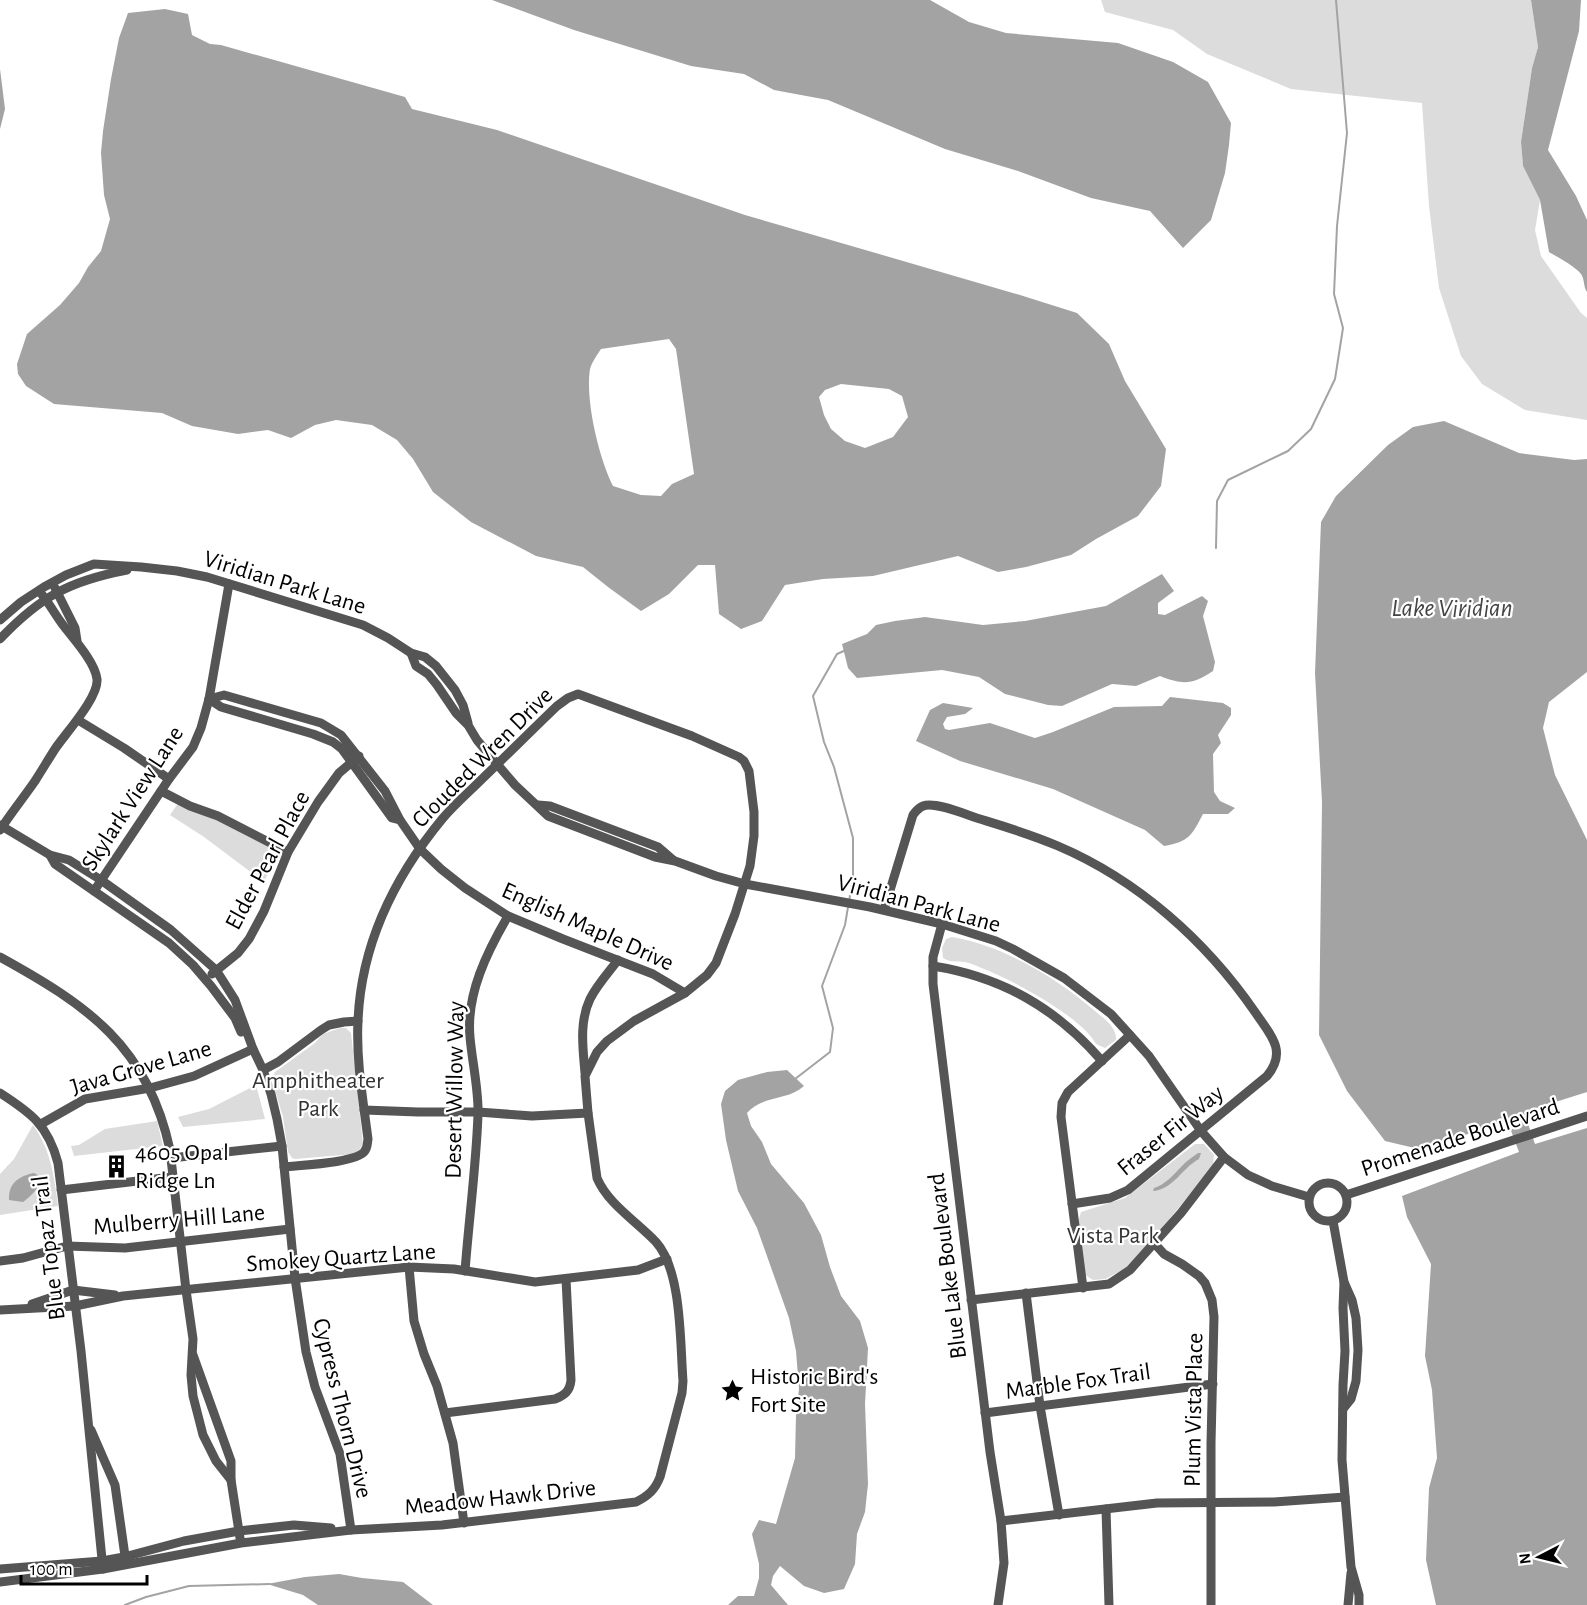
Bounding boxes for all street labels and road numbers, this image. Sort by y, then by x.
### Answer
street label: Viridian Park Lane [201,547,369,619]
street label: Clouded Wren Drive [408,683,558,833]
street label: Skylark View Lane [77,722,188,875]
street label: Elder Pearl Place [221,787,315,934]
street label: Viridian Park Lane [834,871,1003,937]
street label: English Maple Drive [498,878,677,976]
street label: Desert Willow Way [441,1001,469,1179]
street label: Java Grove Lane [68,1036,214,1099]
street label: Fraser Fir Way [1113,1081,1228,1181]
street label: Promenade Boulevard [1358,1095,1562,1181]
street label: Blue Lake Boulevard [925,1172,971,1360]
street label: Blue Topaz Trail [28,1174,70,1322]
street label: Mulberry Hill Lane [92,1201,266,1239]
street label: Smokey Quartz Lane [246,1239,437,1277]
street label: Cypress Thorn Drive [308,1316,376,1501]
street label: Plum Vista Place [1181,1333,1207,1487]
street label: Marble Fox Trail [1004,1360,1152,1404]
street label: Meadow Hawk Drive [403,1476,597,1520]

